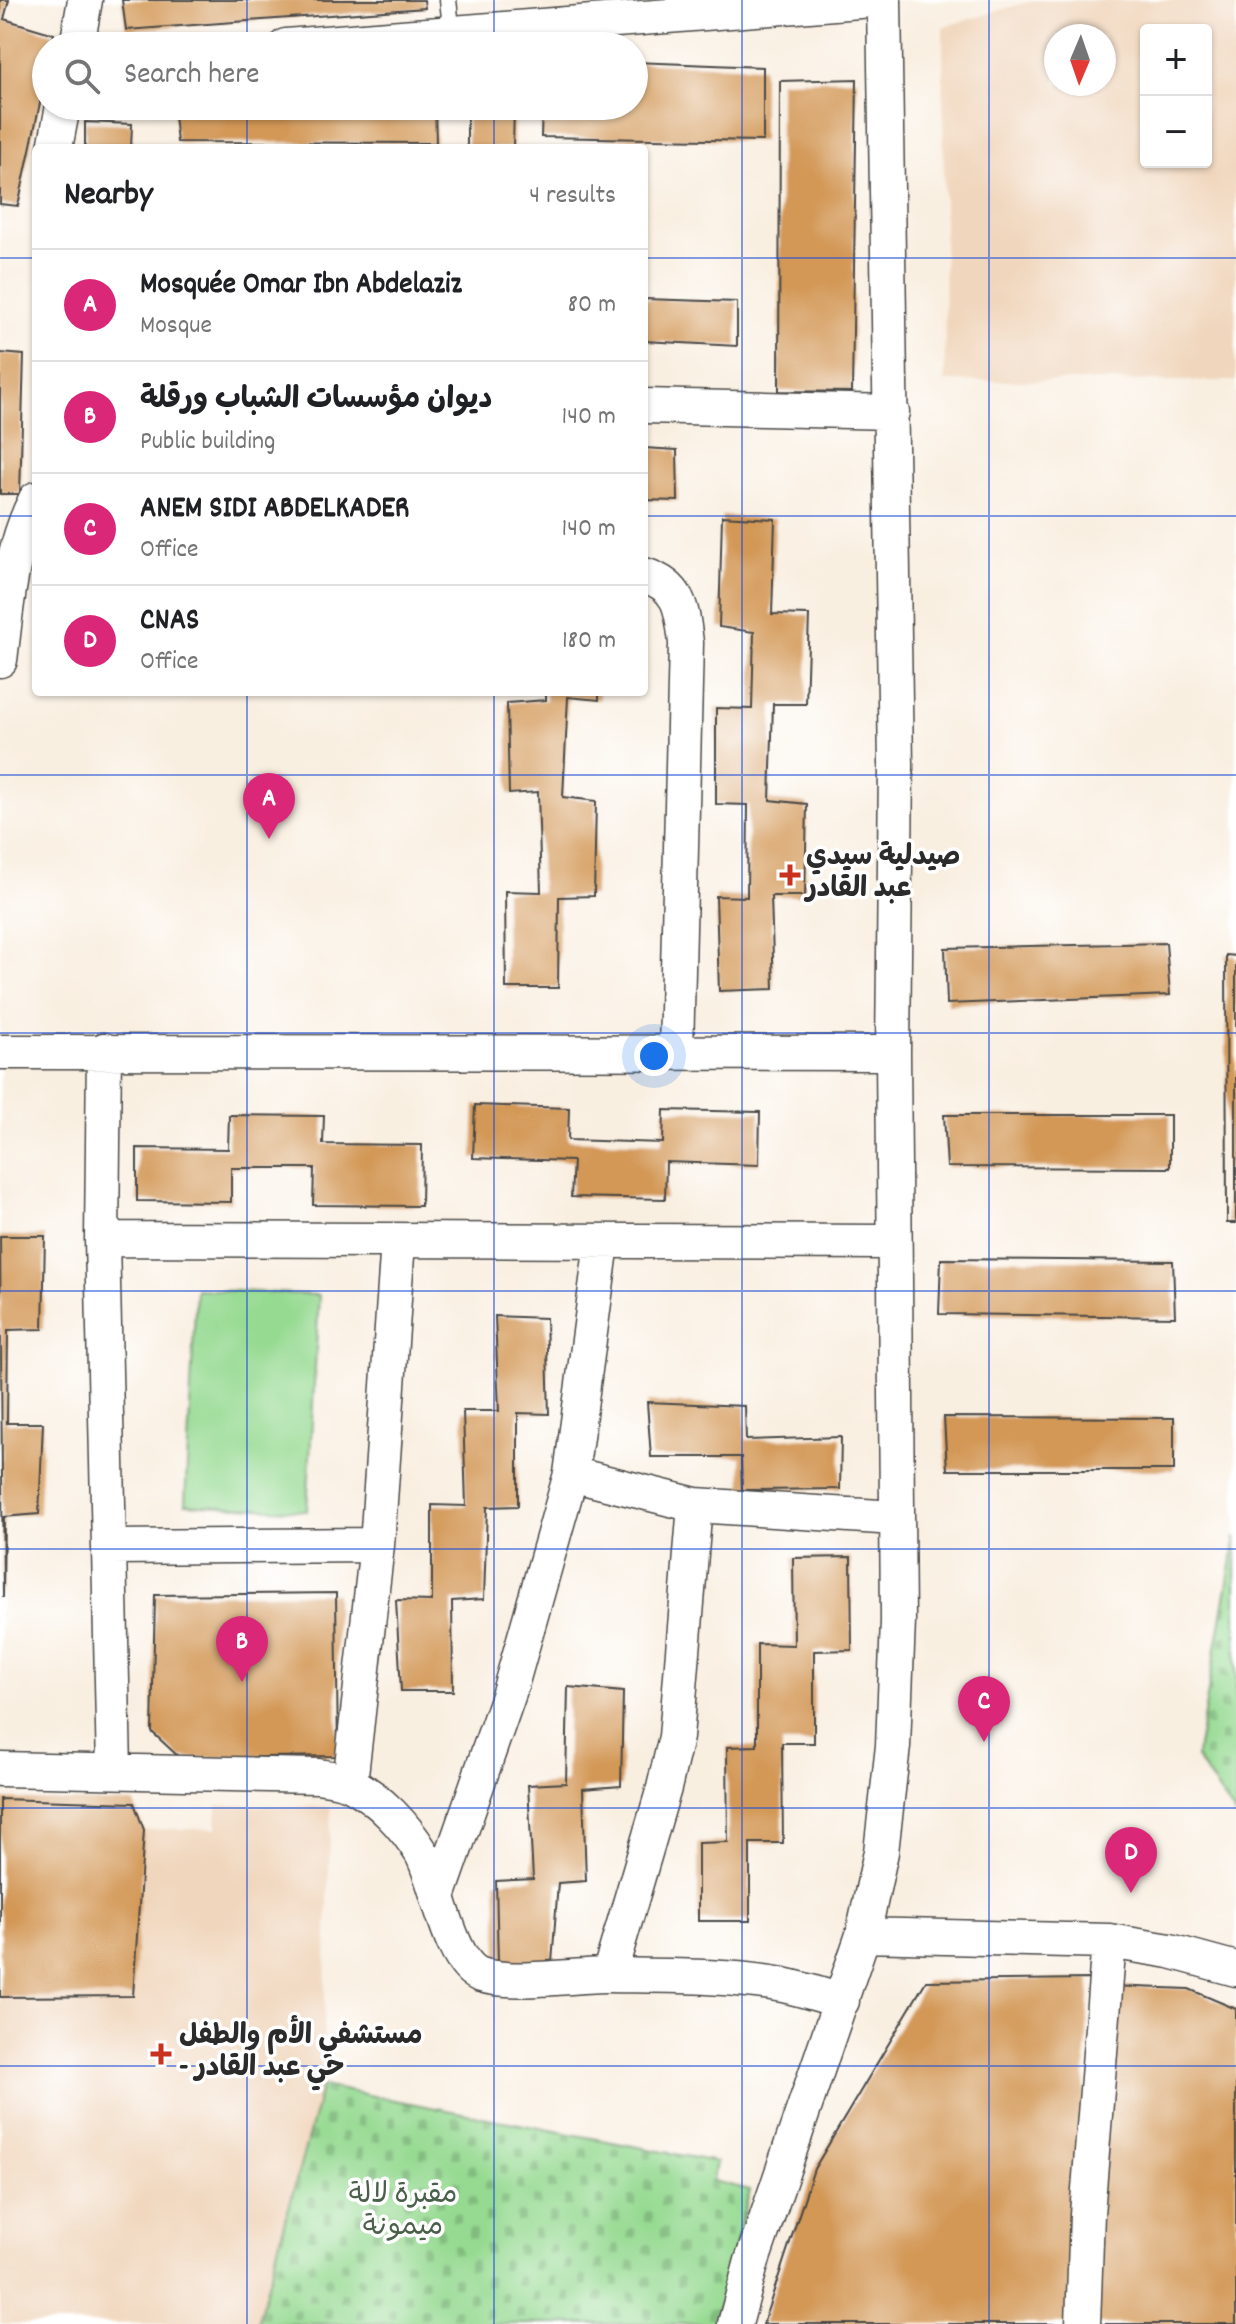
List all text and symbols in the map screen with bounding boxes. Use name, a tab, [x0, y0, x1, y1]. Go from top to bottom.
north arrow	[1044, 24, 1116, 96]
map controls	[1140, 24, 1212, 168]
button: +	[1140, 24, 1212, 96]
search box	[32, 32, 648, 120]
icon: search	[60, 54, 104, 98]
text: Search here	[124, 55, 260, 98]
button: −	[1140, 96, 1212, 168]
text: Nearby	[64, 172, 153, 221]
text: 4 results	[529, 178, 616, 215]
text: Mosquée Omar Ibn Abdelaziz	[140, 265, 462, 308]
text: A	[83, 287, 97, 324]
text: 80 m	[568, 287, 616, 324]
text: Mosque	[140, 308, 212, 345]
text: ديوان مؤسسات الشباب ورقلة	[140, 380, 492, 423]
text: B	[84, 399, 96, 436]
text: 140 m	[562, 399, 616, 436]
text: Public building	[140, 424, 275, 461]
text: ANEM SIDI ABDELKADER	[140, 489, 409, 532]
text: C	[84, 511, 96, 548]
text: 140 m	[562, 511, 616, 548]
text: Office	[140, 532, 198, 569]
text: CNAS	[140, 601, 199, 644]
text: D	[83, 623, 97, 660]
text: 180 m	[562, 623, 616, 660]
text: Office	[140, 644, 198, 681]
pin: A	[243, 773, 295, 839]
place label: صيدلية سيدي عبد القادر	[803, 839, 961, 911]
marker: صيدلية سيدي عبد القادر	[781, 866, 799, 884]
your location	[634, 1036, 674, 1076]
pin: B	[216, 1616, 268, 1682]
pin: C	[958, 1676, 1010, 1742]
pin: D	[1105, 1827, 1157, 1893]
place label: مستشفي الأم والطفل - حي عبد القادر	[179, 2015, 422, 2091]
marker: مستشفي الأم والطفل - حي عبد القادر	[150, 2043, 172, 2065]
park label: مقبرة لالة ميمونة	[349, 2177, 457, 2249]

